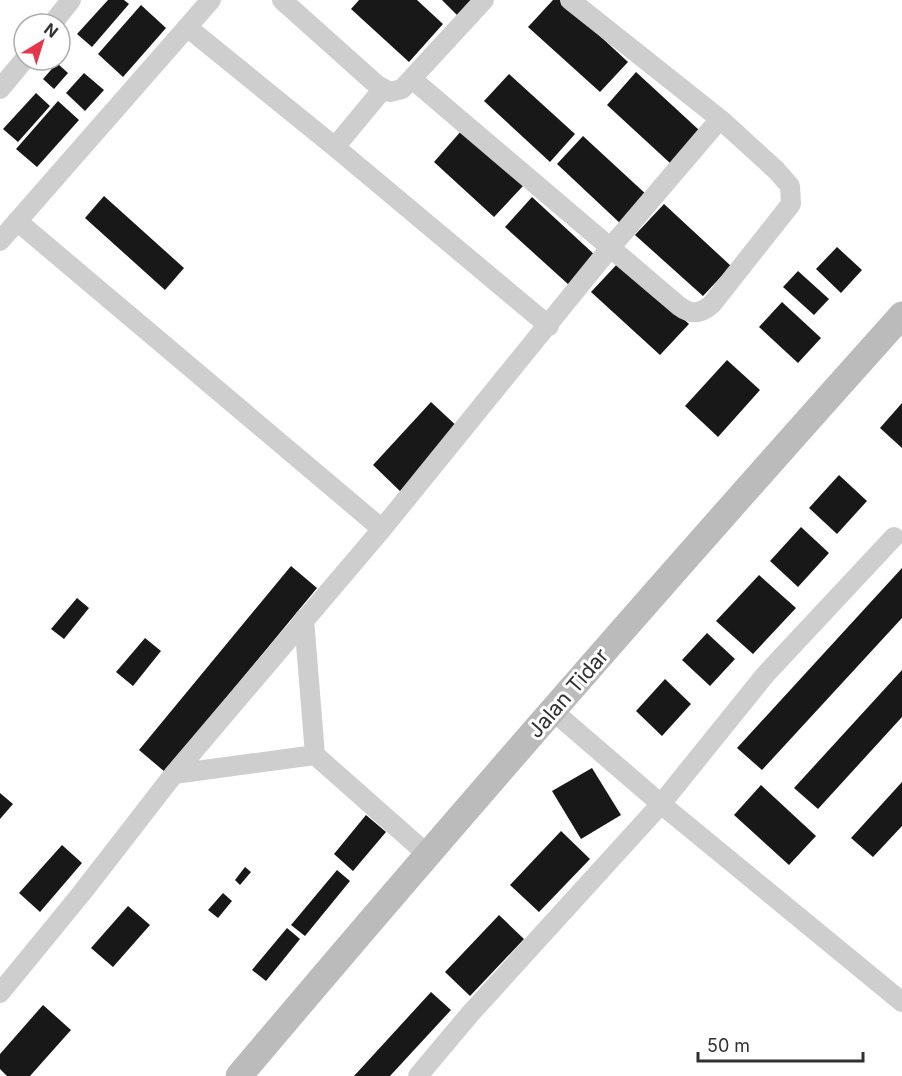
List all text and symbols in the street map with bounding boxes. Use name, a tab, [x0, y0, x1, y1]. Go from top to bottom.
north arrow	[12, 12, 72, 72]
text: N	[40, 19, 62, 42]
street label: Jalan Tidar	[522, 643, 614, 743]
scale bar	[698, 1025, 863, 1063]
text: 50 m	[707, 1035, 750, 1056]

